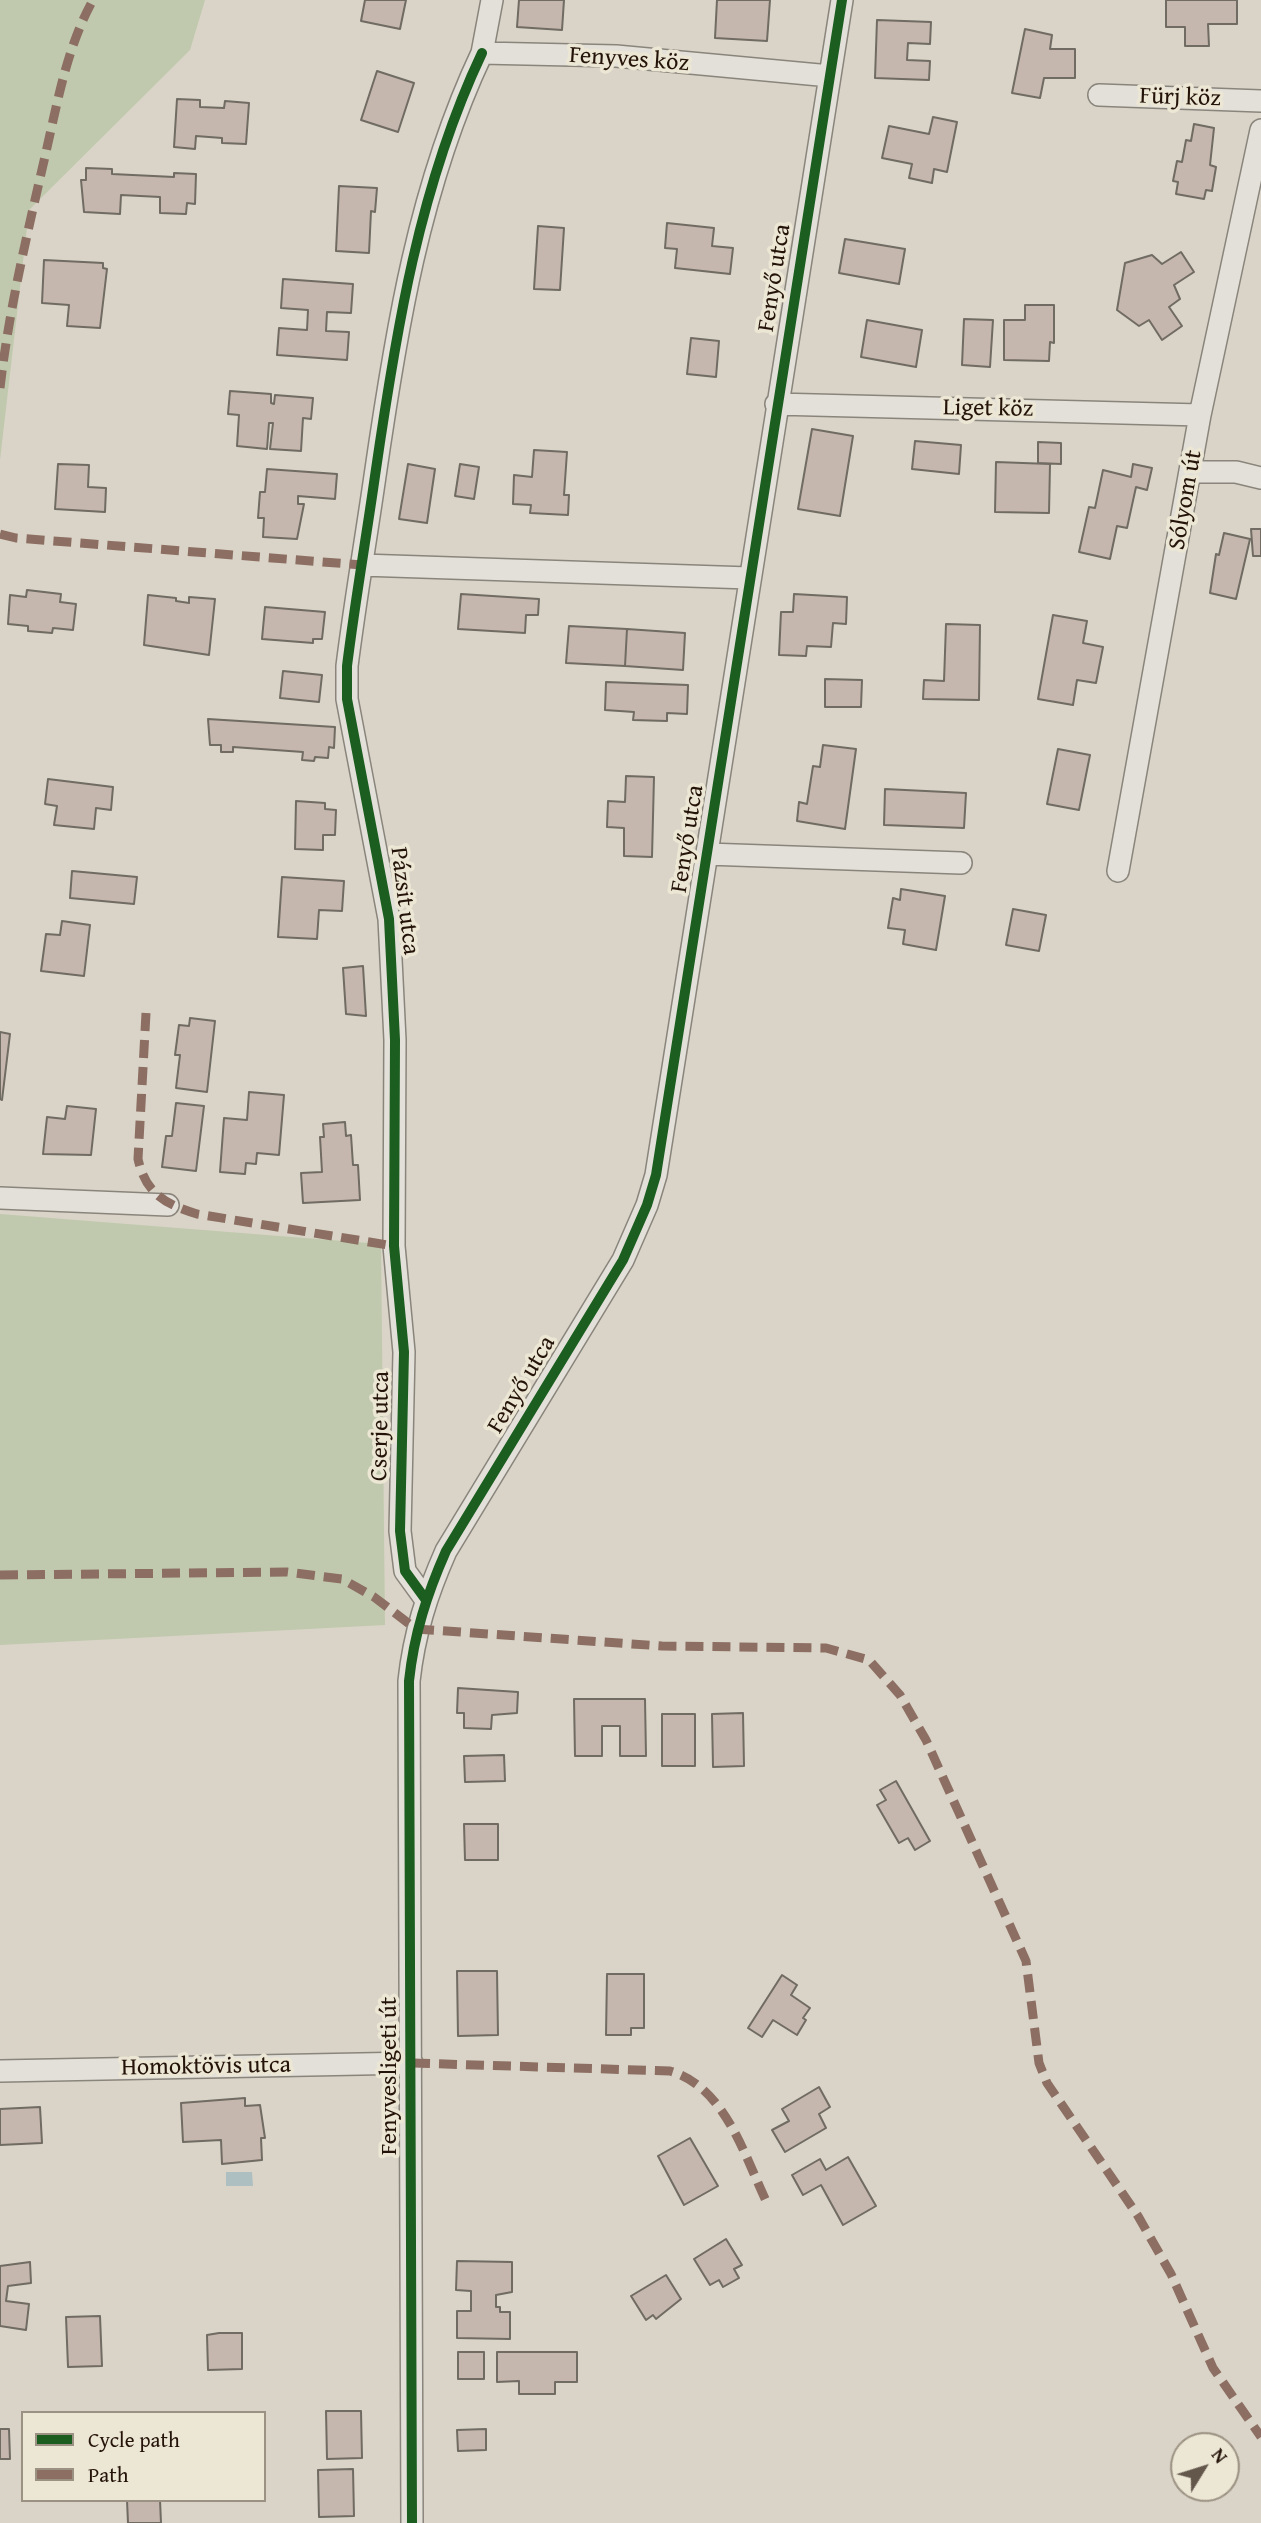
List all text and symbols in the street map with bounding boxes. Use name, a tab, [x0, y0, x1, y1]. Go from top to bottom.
street label: Fenyves köz	[568, 41, 690, 79]
street label: Fürj köz	[1139, 82, 1221, 114]
street label: Fenyő utca	[752, 222, 798, 334]
street label: Liget köz	[943, 394, 1033, 424]
street label: Sólyom út	[1163, 448, 1209, 552]
street label: Fenyő utca	[665, 783, 711, 895]
street label: Pázsit utca	[383, 846, 425, 956]
street label: Fenyő utca	[482, 1331, 562, 1439]
street label: Cserje utca	[366, 1371, 396, 1481]
street label: Fenyvesligeti út	[376, 1997, 404, 2155]
street label: Homoktövis utca	[121, 2051, 291, 2083]
legend	[21, 2411, 266, 2502]
text: Cycle path	[88, 2424, 180, 2455]
north arrow	[1170, 2432, 1240, 2502]
text: N	[1205, 2442, 1235, 2469]
text: Path	[88, 2459, 128, 2490]

